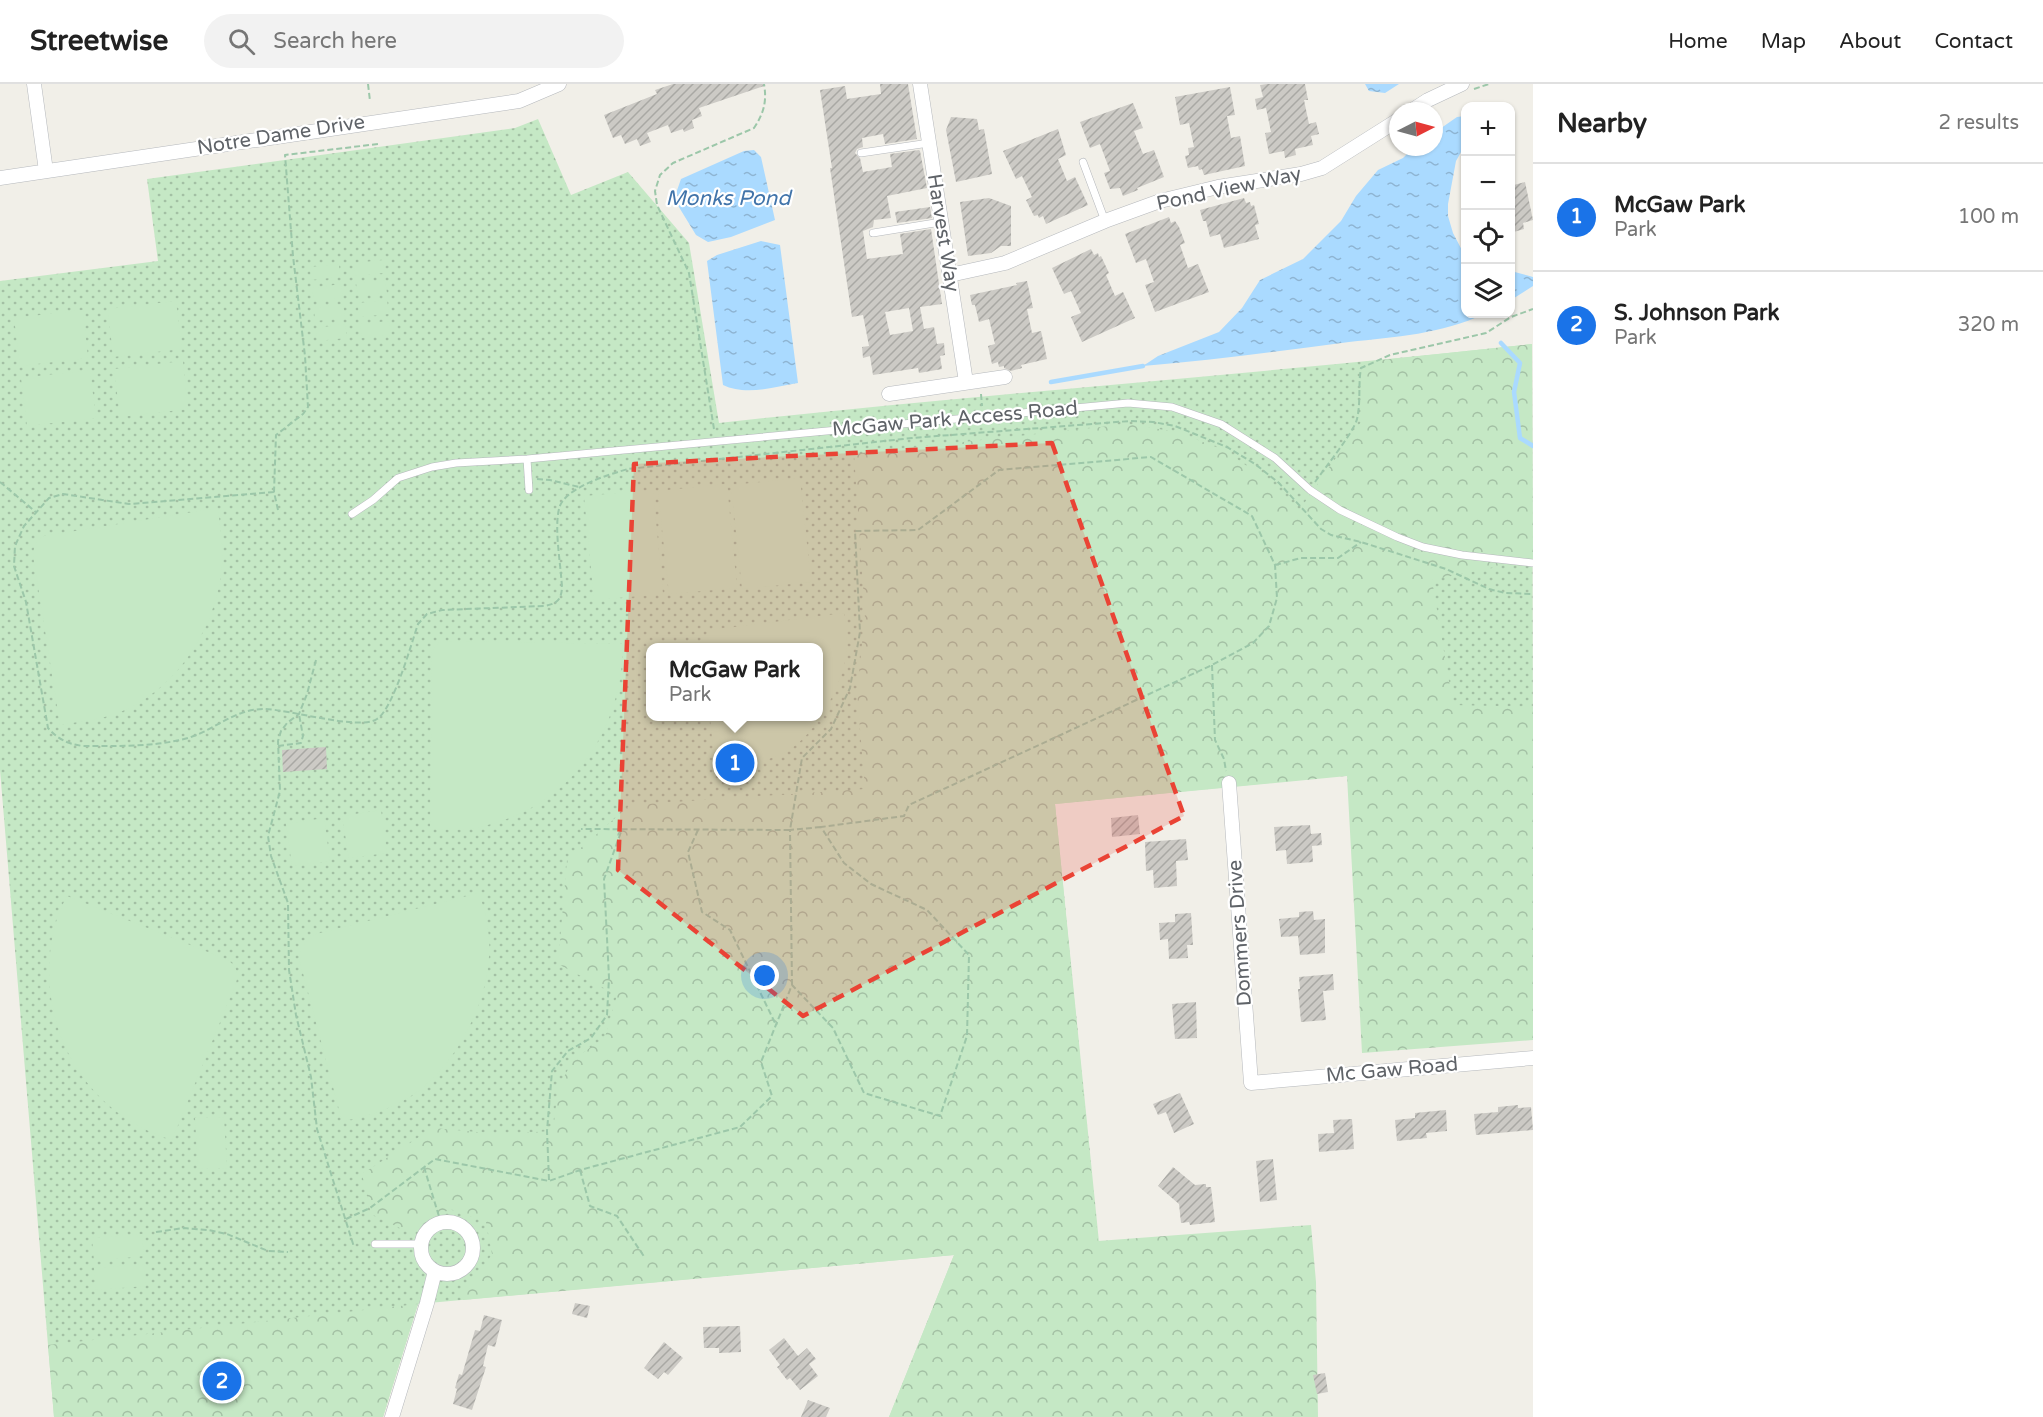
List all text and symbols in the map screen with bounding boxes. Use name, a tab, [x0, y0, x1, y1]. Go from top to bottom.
search box	[204, 14, 624, 68]
text: Streetwise	[30, 24, 168, 58]
icon: search	[225, 25, 258, 58]
text: Search here	[273, 28, 397, 54]
text: Home	[1668, 29, 1728, 54]
text: Map	[1761, 29, 1806, 54]
text: About	[1839, 29, 1901, 54]
text: Contact	[1934, 29, 2013, 54]
north arrow	[1389, 102, 1443, 156]
map controls	[1461, 102, 1515, 318]
button: +	[1461, 102, 1515, 156]
text: Nearby	[1557, 108, 1647, 139]
street label: Notre Dame Drive	[195, 110, 367, 160]
text: 2 results	[1939, 111, 2019, 135]
button: −	[1461, 156, 1515, 210]
street label: Pond View Way	[1154, 162, 1304, 216]
street label: Harvest Way	[922, 172, 964, 294]
water label: Monks Pond	[665, 186, 793, 211]
text: McGaw Park	[1614, 192, 1745, 218]
text: 1	[1570, 205, 1583, 229]
text: 100 m	[1958, 205, 2019, 229]
button: locate	[1461, 210, 1515, 264]
text: Park	[1614, 218, 1657, 242]
button: layers	[1461, 264, 1515, 318]
text: S. Johnson Park	[1614, 300, 1779, 326]
text: 2	[1570, 313, 1583, 337]
text: 320 m	[1958, 313, 2019, 337]
text: Park	[1614, 326, 1657, 350]
street label: McGaw Park Access Road	[831, 396, 1079, 442]
popup	[646, 643, 823, 721]
text: McGaw Park	[669, 657, 800, 683]
text: Park	[669, 683, 712, 707]
pin: 1	[716, 740, 754, 786]
street label: Dommers Drive	[1223, 859, 1257, 1007]
your location	[750, 961, 779, 990]
street label: Mc Gaw Road	[1325, 1052, 1459, 1088]
pin: 2	[202, 1358, 242, 1404]

